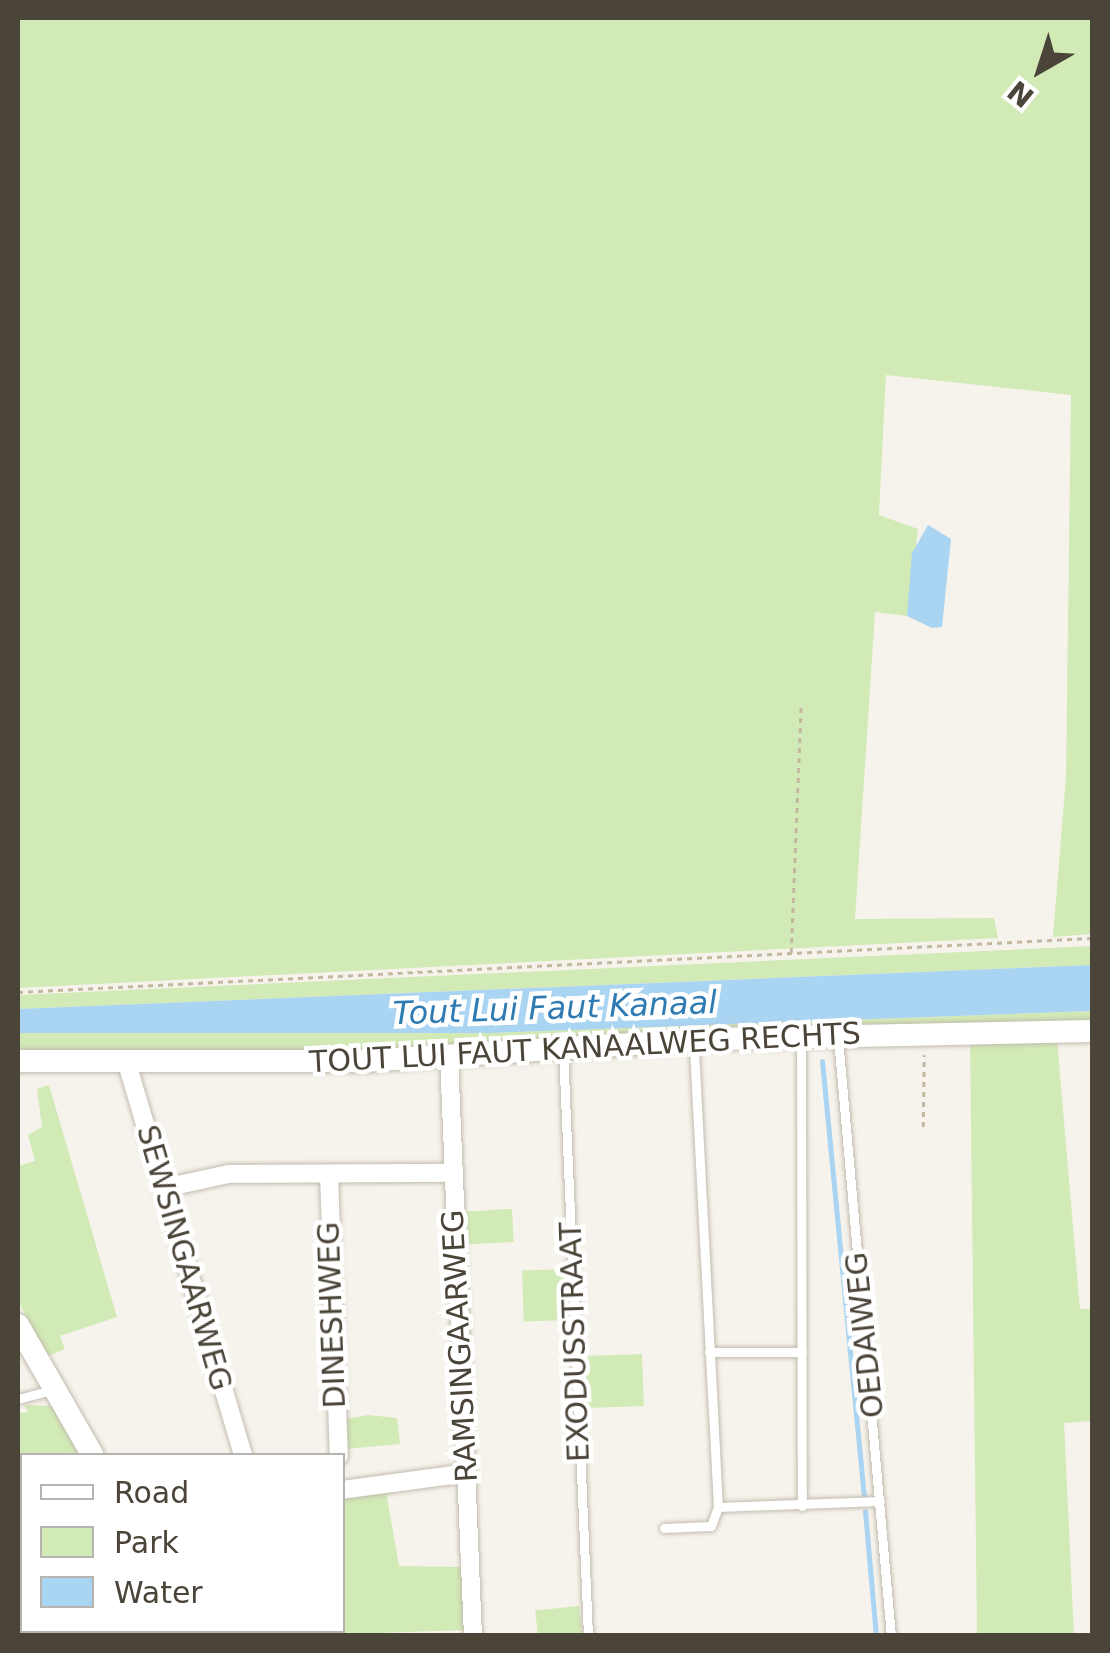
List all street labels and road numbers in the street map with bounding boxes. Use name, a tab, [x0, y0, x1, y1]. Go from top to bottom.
street label: TOUT LUI FAUT KANAALWEG RECHTS	[308, 1016, 862, 1080]
street label: SEWSINGAARWEG	[129, 1121, 239, 1395]
street label: RAMSINGAARWEG	[435, 1209, 485, 1483]
street label: DINESHWEG	[311, 1221, 353, 1409]
street label: EXODUSSTRAAT	[553, 1221, 597, 1463]
street label: OEDAIWEG	[838, 1250, 892, 1420]

